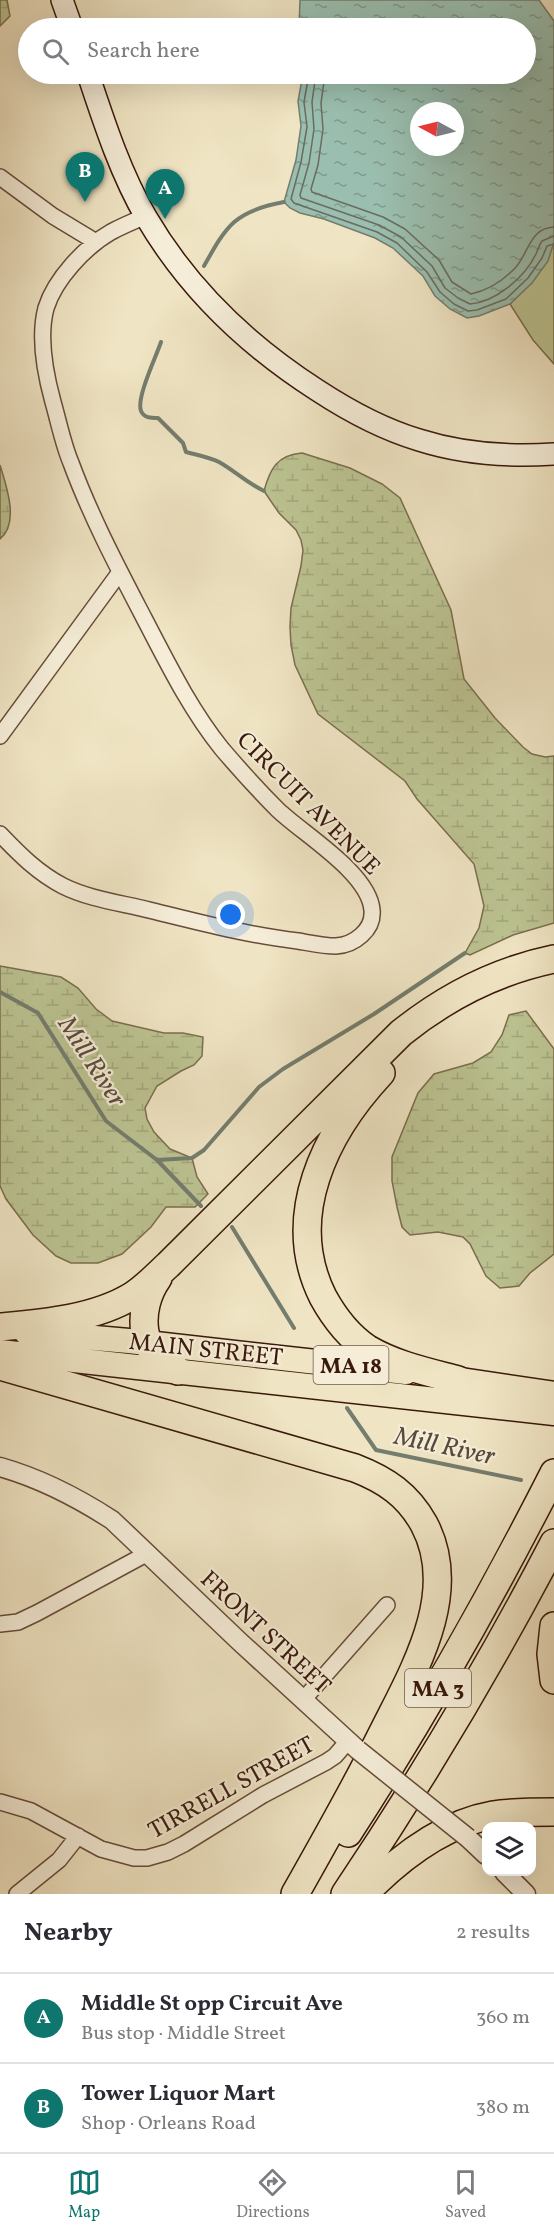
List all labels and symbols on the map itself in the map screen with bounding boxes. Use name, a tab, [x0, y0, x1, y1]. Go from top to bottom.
north arrow	[410, 102, 464, 156]
pin: B	[66, 152, 104, 202]
pin: A	[146, 170, 184, 219]
street label: CIRCUIT AVENUE	[228, 725, 387, 884]
your location	[216, 900, 245, 929]
water label: Mill River	[48, 1009, 134, 1115]
street label: MAIN STREET	[127, 1326, 285, 1376]
road number: MA 18	[314, 1346, 388, 1384]
water label: Mill River	[390, 1419, 498, 1475]
street label: FRONT STREET	[192, 1564, 338, 1703]
road number: MA 3	[405, 1669, 471, 1707]
street label: TIRRELL STREET	[143, 1729, 321, 1849]

